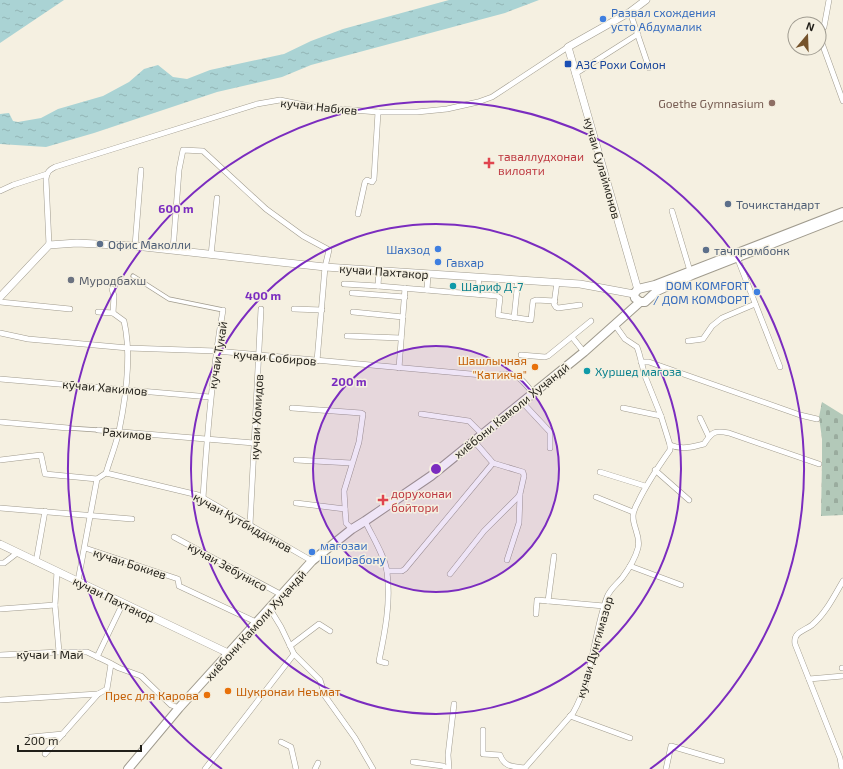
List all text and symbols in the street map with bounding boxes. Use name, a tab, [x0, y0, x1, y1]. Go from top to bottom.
place label: Развал схождения усто Абдумалик	[611, 5, 716, 34]
marker: Развал схождения усто Абдумалик	[598, 14, 608, 24]
north arrow	[787, 16, 827, 56]
text: N	[805, 19, 816, 34]
place label: АЗС Рохи Сомон	[576, 57, 666, 71]
marker: АЗС Рохи Сомон	[563, 59, 573, 69]
street label: кучаи Набиев	[280, 95, 358, 118]
place label: Goethe Gymnasium	[658, 96, 764, 110]
marker: Goethe Gymnasium	[767, 98, 777, 108]
street label: кучаи Сулаймонов	[581, 116, 624, 221]
place label: таваллудхонаи вилояти	[498, 149, 584, 177]
marker: таваллудхонаи вилояти	[483, 157, 495, 169]
place label: Точикстандарт	[736, 197, 820, 211]
marker: Точикстандарт	[723, 199, 733, 209]
text: 600 m	[158, 201, 194, 215]
place label: Офис Маколли	[108, 237, 191, 251]
marker: Офис Маколли	[95, 239, 105, 249]
place label: Шахзод	[386, 242, 430, 256]
place label: тачпромбонк	[714, 243, 790, 257]
marker: Шахзод	[433, 244, 443, 254]
marker: тачпромбонк	[701, 245, 711, 255]
place label: Гавхар	[446, 255, 484, 269]
marker: Гавхар	[433, 257, 443, 267]
street label: кучаи Пахтакор	[339, 261, 429, 282]
place label: Муродбахш	[79, 273, 146, 288]
marker: Муродбахш	[66, 275, 76, 285]
place label: DOM KOMFORT / ДОМ КОМФОРТ	[653, 278, 749, 306]
place label: Шариф Д-7	[461, 279, 523, 293]
marker: Шариф Д-7	[448, 281, 458, 291]
marker: DOM KOMFORT / ДОМ КОМФОРТ	[752, 287, 762, 297]
text: 400 m	[245, 288, 281, 302]
street label: кучаи Тукай	[205, 320, 230, 390]
street label: кучаи Собиров	[233, 346, 317, 369]
place label: Шашлычная "Катикча"	[458, 353, 527, 381]
street label: хиёбони Камоли Хуҷандӣ	[451, 359, 572, 462]
marker: Шашлычная "Катикча"	[530, 362, 540, 372]
place label: Хуршед магоза	[595, 364, 682, 379]
marker: Хуршед магоза	[582, 366, 592, 376]
street label: кучаи Хомидов	[247, 374, 266, 460]
text: 200 m	[331, 374, 367, 388]
street label: кӯчаи Хакимов	[62, 376, 148, 399]
street label: Рахимов	[102, 424, 152, 442]
centre of rings	[429, 462, 443, 476]
place label: дорухонаи бойтори	[391, 486, 452, 514]
street label: кучаи Кутбиддинов	[191, 489, 295, 556]
marker: дорухонаи бойтори	[378, 495, 388, 505]
street label: кучаи Зебунисо	[185, 538, 270, 595]
place label: магозаи Шоирабону	[320, 538, 386, 567]
street label: кучаи Бокиев	[91, 545, 168, 582]
marker: магозаи Шоирабону	[307, 547, 317, 557]
street label: хиёбони Камоли Хуҷандӣ	[202, 567, 309, 684]
street label: кучаи Пахтакор	[70, 573, 157, 626]
street label: кучаи Дунгимазор	[573, 595, 616, 700]
street label: кӯчаи 1 Май	[16, 647, 84, 662]
place label: Шукронаи Неъмат	[236, 684, 341, 699]
marker: Шукронаи Неъмат	[223, 686, 233, 696]
place label: Прес для Карова	[105, 688, 199, 702]
marker: Прес для Карова	[202, 690, 212, 700]
scale bar	[18, 727, 141, 753]
text: 200 m	[24, 733, 58, 747]

